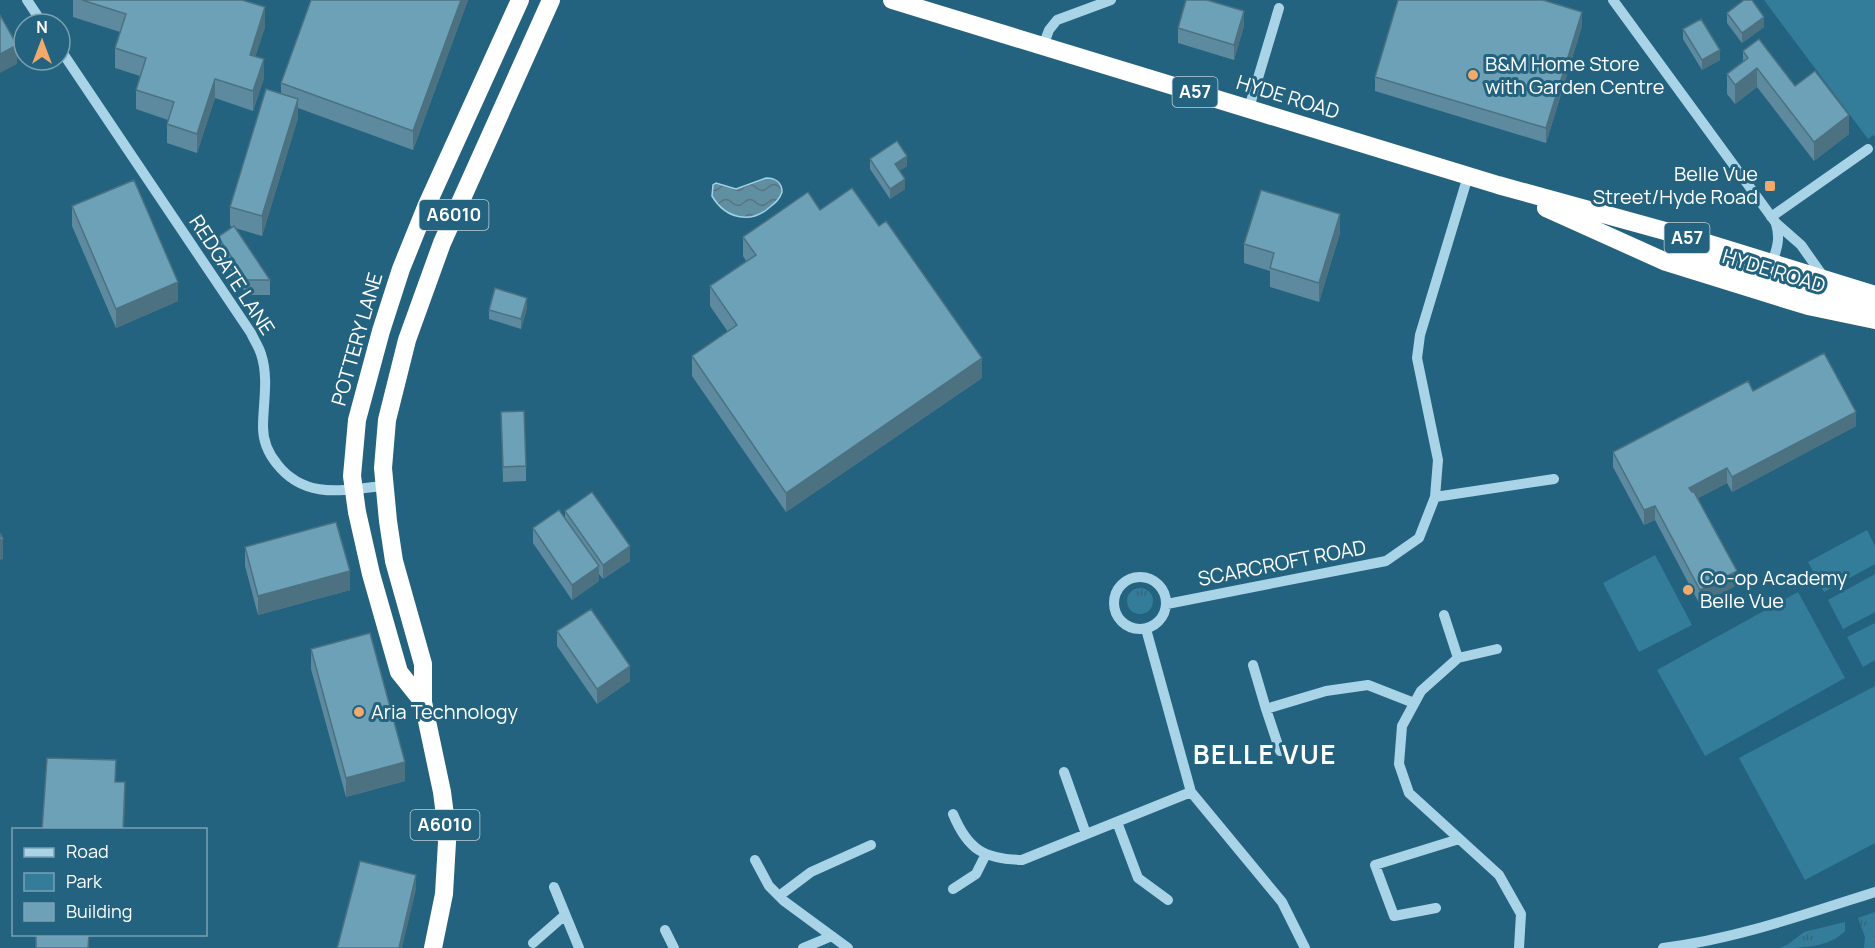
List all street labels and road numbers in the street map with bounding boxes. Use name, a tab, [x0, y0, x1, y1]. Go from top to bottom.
street label: HYDE ROAD	[1233, 68, 1343, 125]
road number: A57	[1172, 77, 1218, 107]
road number: A6010	[420, 200, 488, 230]
street label: REDGATE LANE	[184, 210, 281, 340]
road number: A57	[1664, 223, 1710, 253]
street label: HYDE ROAD	[1719, 242, 1829, 299]
street label: POTTERY LANE	[325, 269, 388, 409]
street label: SCARCROFT ROAD	[1195, 533, 1368, 592]
road number: A6010	[410, 810, 480, 840]

